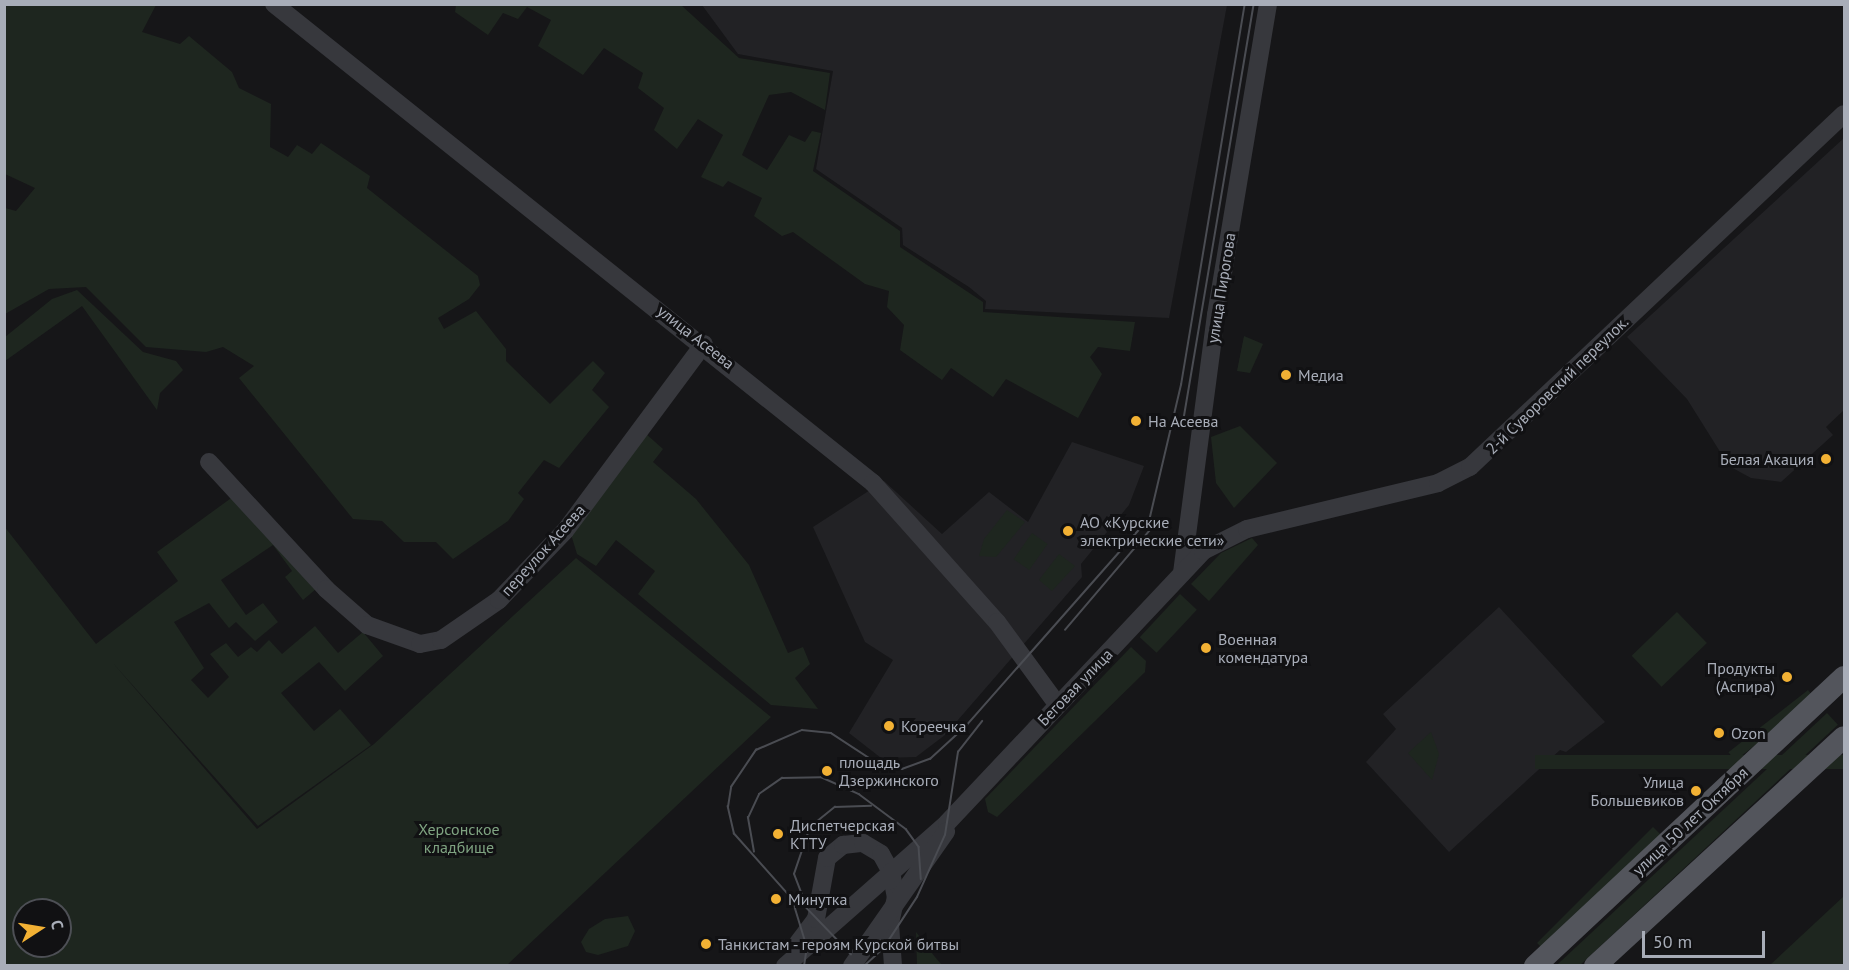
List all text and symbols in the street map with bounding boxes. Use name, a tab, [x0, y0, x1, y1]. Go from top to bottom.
street label: улица Пирогова	[1203, 231, 1239, 345]
street label: улица Асеева	[653, 301, 739, 373]
street label: 2-й Суворовский переулок.	[1482, 312, 1632, 458]
place label: Медиа	[1298, 365, 1344, 385]
marker: Медиа	[1279, 368, 1293, 382]
place label: На Асеева	[1148, 411, 1219, 431]
marker: На Асеева	[1129, 414, 1143, 428]
place label: Белая Акация	[1720, 449, 1814, 469]
marker: Белая Акация	[1819, 452, 1833, 466]
street label: переулок Асеева	[497, 500, 589, 600]
place label: АО «Курские электрические сети»	[1080, 512, 1224, 550]
marker: АО «Курские электрические сети»	[1061, 524, 1075, 538]
place label: Военная комендатура	[1218, 629, 1308, 667]
marker: Военная комендатура	[1199, 641, 1213, 655]
street label: Беговая улица	[1033, 644, 1117, 730]
place label: Продукты (Аспира)	[1707, 658, 1775, 696]
marker: Продукты (Аспира)	[1780, 670, 1794, 684]
place label: Кореечка	[901, 716, 966, 736]
marker: Кореечка	[882, 719, 896, 733]
place label: Ozon	[1731, 723, 1766, 743]
marker: Ozon	[1712, 726, 1726, 740]
place label: площадь Дзержинского	[839, 752, 939, 790]
street label: улица 50 лет Октября	[1628, 763, 1752, 879]
marker: площадь Дзержинского	[820, 764, 834, 778]
place label: Улица Большевиков	[1591, 772, 1684, 810]
marker: Улица Большевиков	[1689, 784, 1703, 798]
place label: Диспетчерская КТТУ	[790, 815, 895, 853]
park label: Херсонское кладбище	[418, 819, 500, 857]
marker: Диспетчерская КТТУ	[771, 827, 785, 841]
place label: Минутка	[788, 889, 847, 909]
marker: Минутка	[769, 892, 783, 906]
north arrow	[12, 898, 72, 958]
text: С	[47, 918, 68, 931]
scale bar	[1645, 919, 1768, 957]
text: 50 m	[1653, 930, 1692, 953]
place label: Танкистам - героям Курской битвы	[718, 934, 962, 954]
marker: Танкистам - героям Курской битвы	[699, 937, 713, 951]

